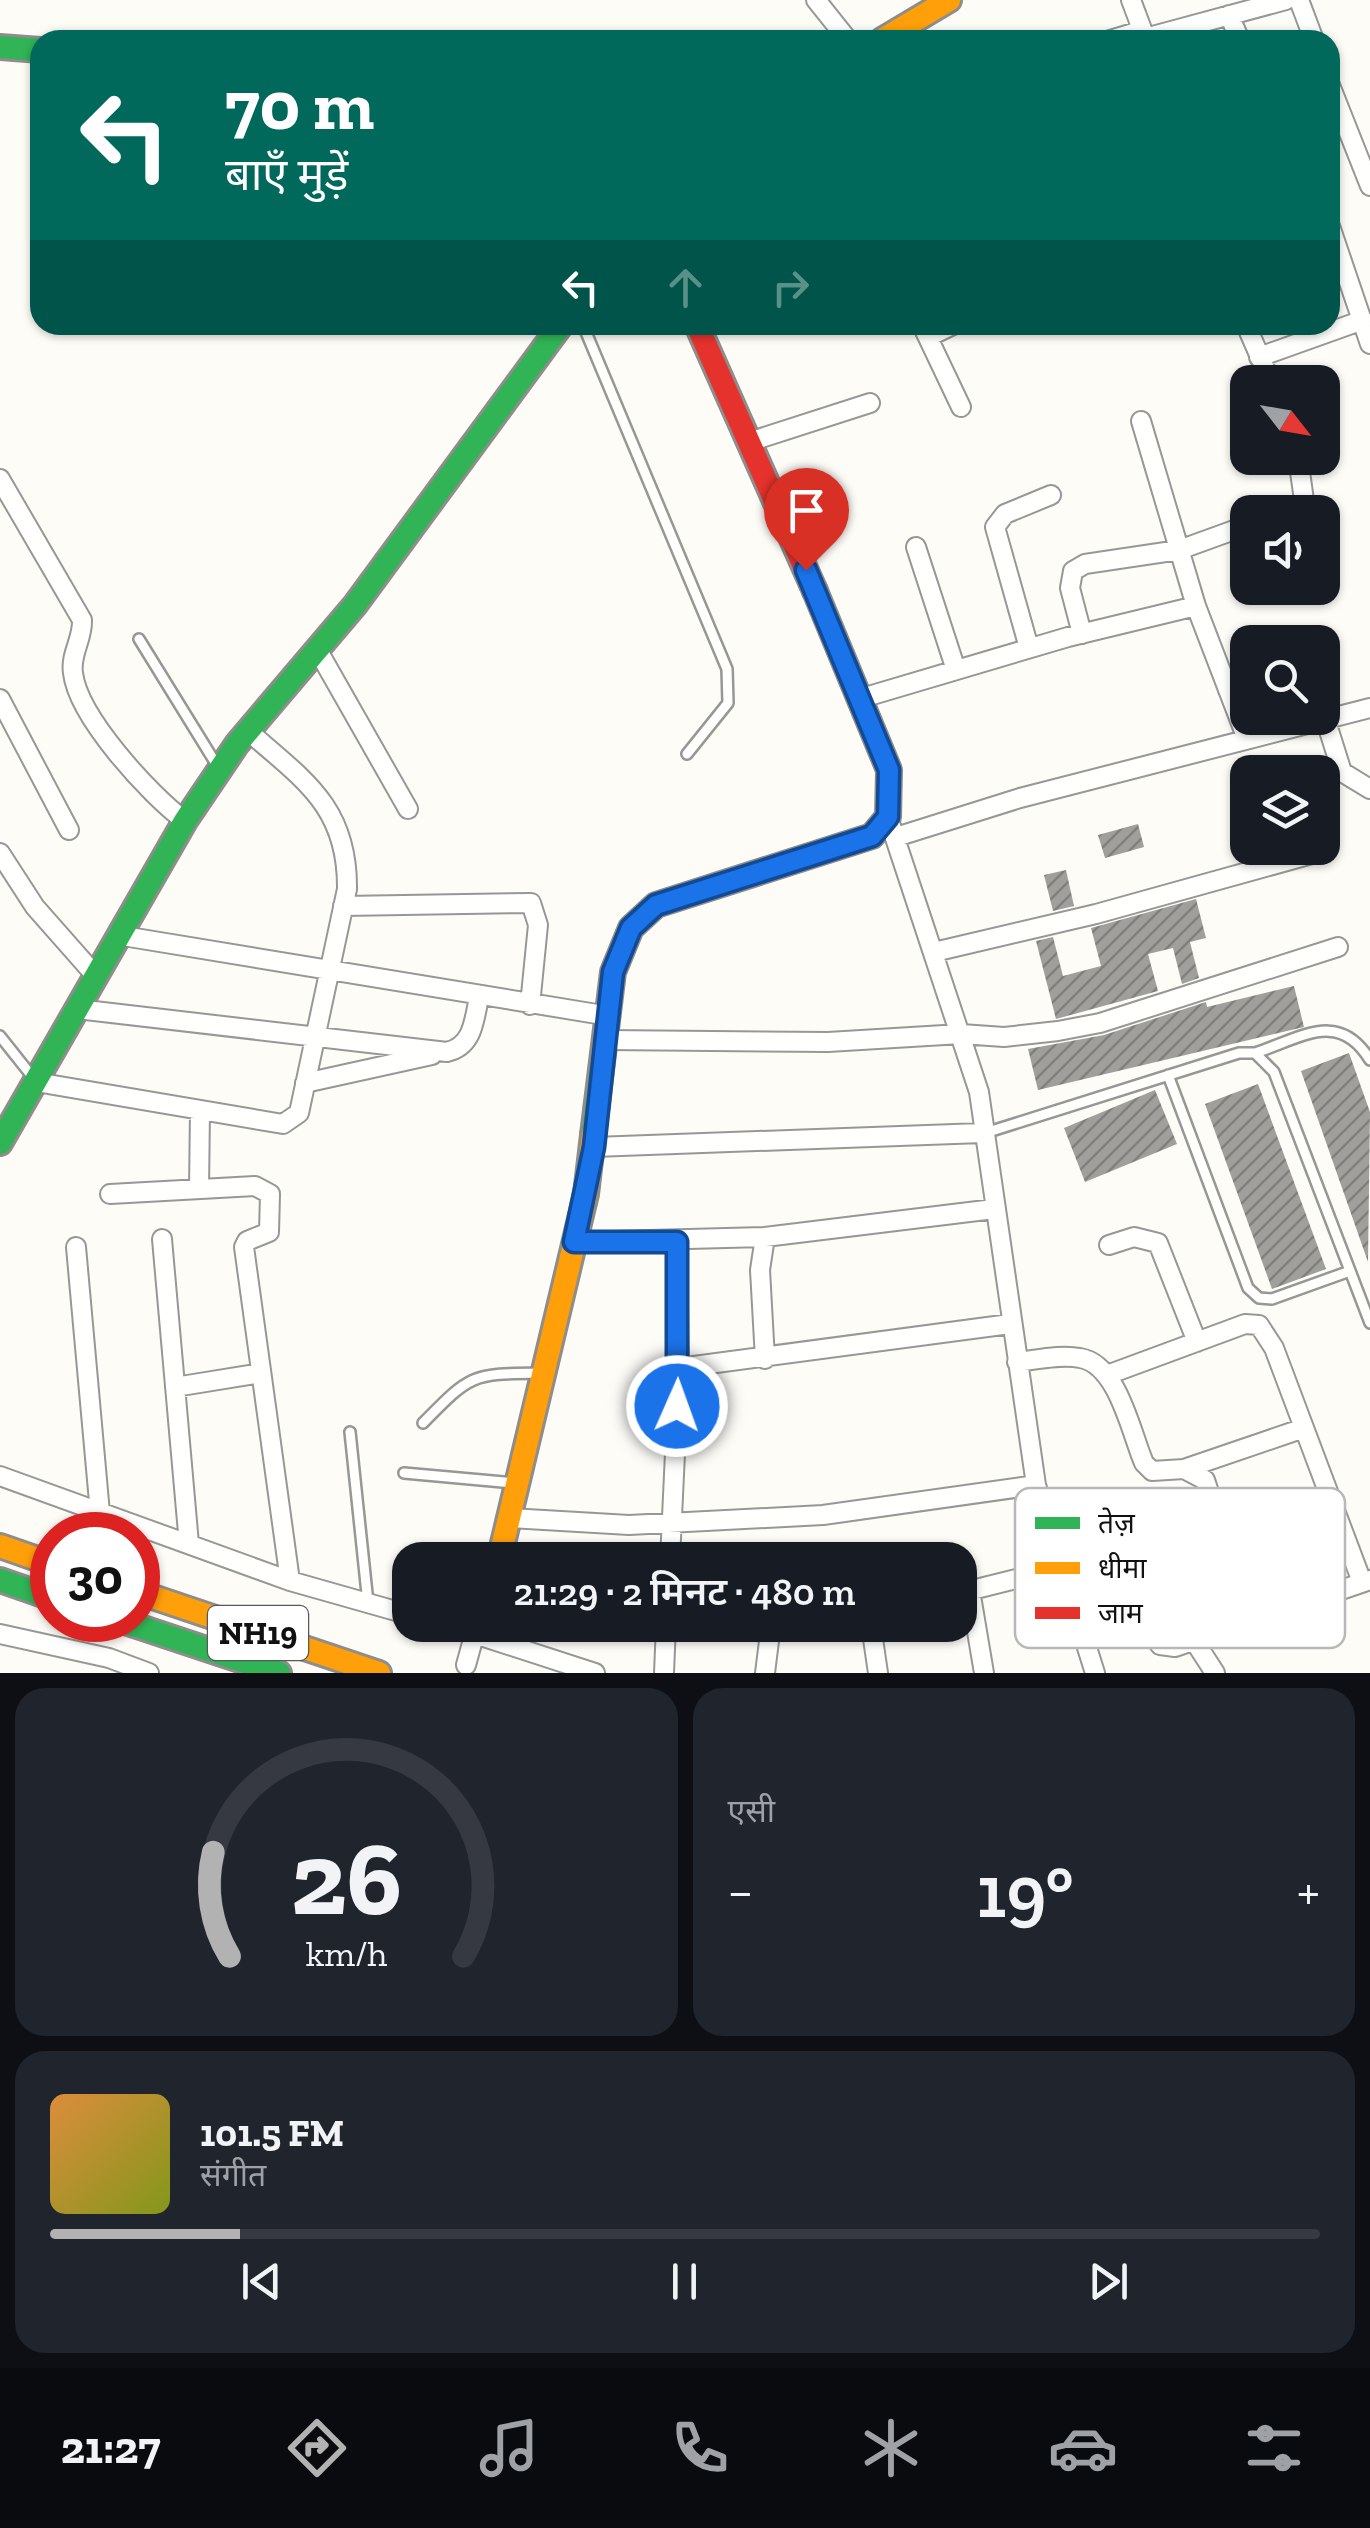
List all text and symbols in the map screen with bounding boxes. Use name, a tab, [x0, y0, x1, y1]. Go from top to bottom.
text: 70 m	[225, 63, 374, 147]
icon: left	[60, 70, 190, 200]
text: बाएँ मुड़ें	[225, 148, 348, 202]
icon: left	[553, 260, 608, 315]
icon: ahead	[658, 260, 713, 315]
icon: right	[763, 260, 818, 315]
north arrow	[1230, 365, 1340, 475]
map controls	[1230, 365, 1340, 865]
pin	[764, 468, 849, 571]
icon: arrive	[779, 483, 834, 538]
button: sound	[1230, 495, 1340, 605]
button: search	[1230, 625, 1340, 735]
button: layers	[1230, 755, 1340, 865]
position arrow	[625, 1354, 729, 1458]
legend	[1015, 1488, 1345, 1648]
text: तेज़	[1098, 1507, 1136, 1540]
speed limit sign: 30	[30, 1512, 160, 1642]
text: धीमा	[1098, 1552, 1147, 1585]
text: 21:29 · 2 मिनट · 480 m	[514, 1569, 855, 1615]
text: जाम	[1098, 1597, 1144, 1630]
road number: NH19	[208, 1606, 308, 1660]
text: एसी	[728, 1792, 775, 1830]
text: 26	[290, 1816, 402, 1941]
text: 19°	[976, 1846, 1074, 1936]
text: −	[728, 1858, 753, 1924]
text: +	[1297, 1858, 1320, 1924]
text: km/h	[305, 1932, 387, 1975]
text: 101.5 FM	[200, 2110, 344, 2156]
text: संगीत	[200, 2156, 266, 2194]
icon: previous	[234, 2254, 289, 2309]
icon: pause	[657, 2254, 712, 2309]
icon: next	[1081, 2254, 1136, 2309]
icon: directions	[282, 2413, 352, 2483]
icon: music	[474, 2413, 544, 2483]
icon: phone	[665, 2413, 735, 2483]
icon: climate	[856, 2413, 926, 2483]
icon: car	[1048, 2413, 1118, 2483]
icon: filters	[1239, 2413, 1309, 2483]
text: 21:27	[61, 2421, 161, 2475]

